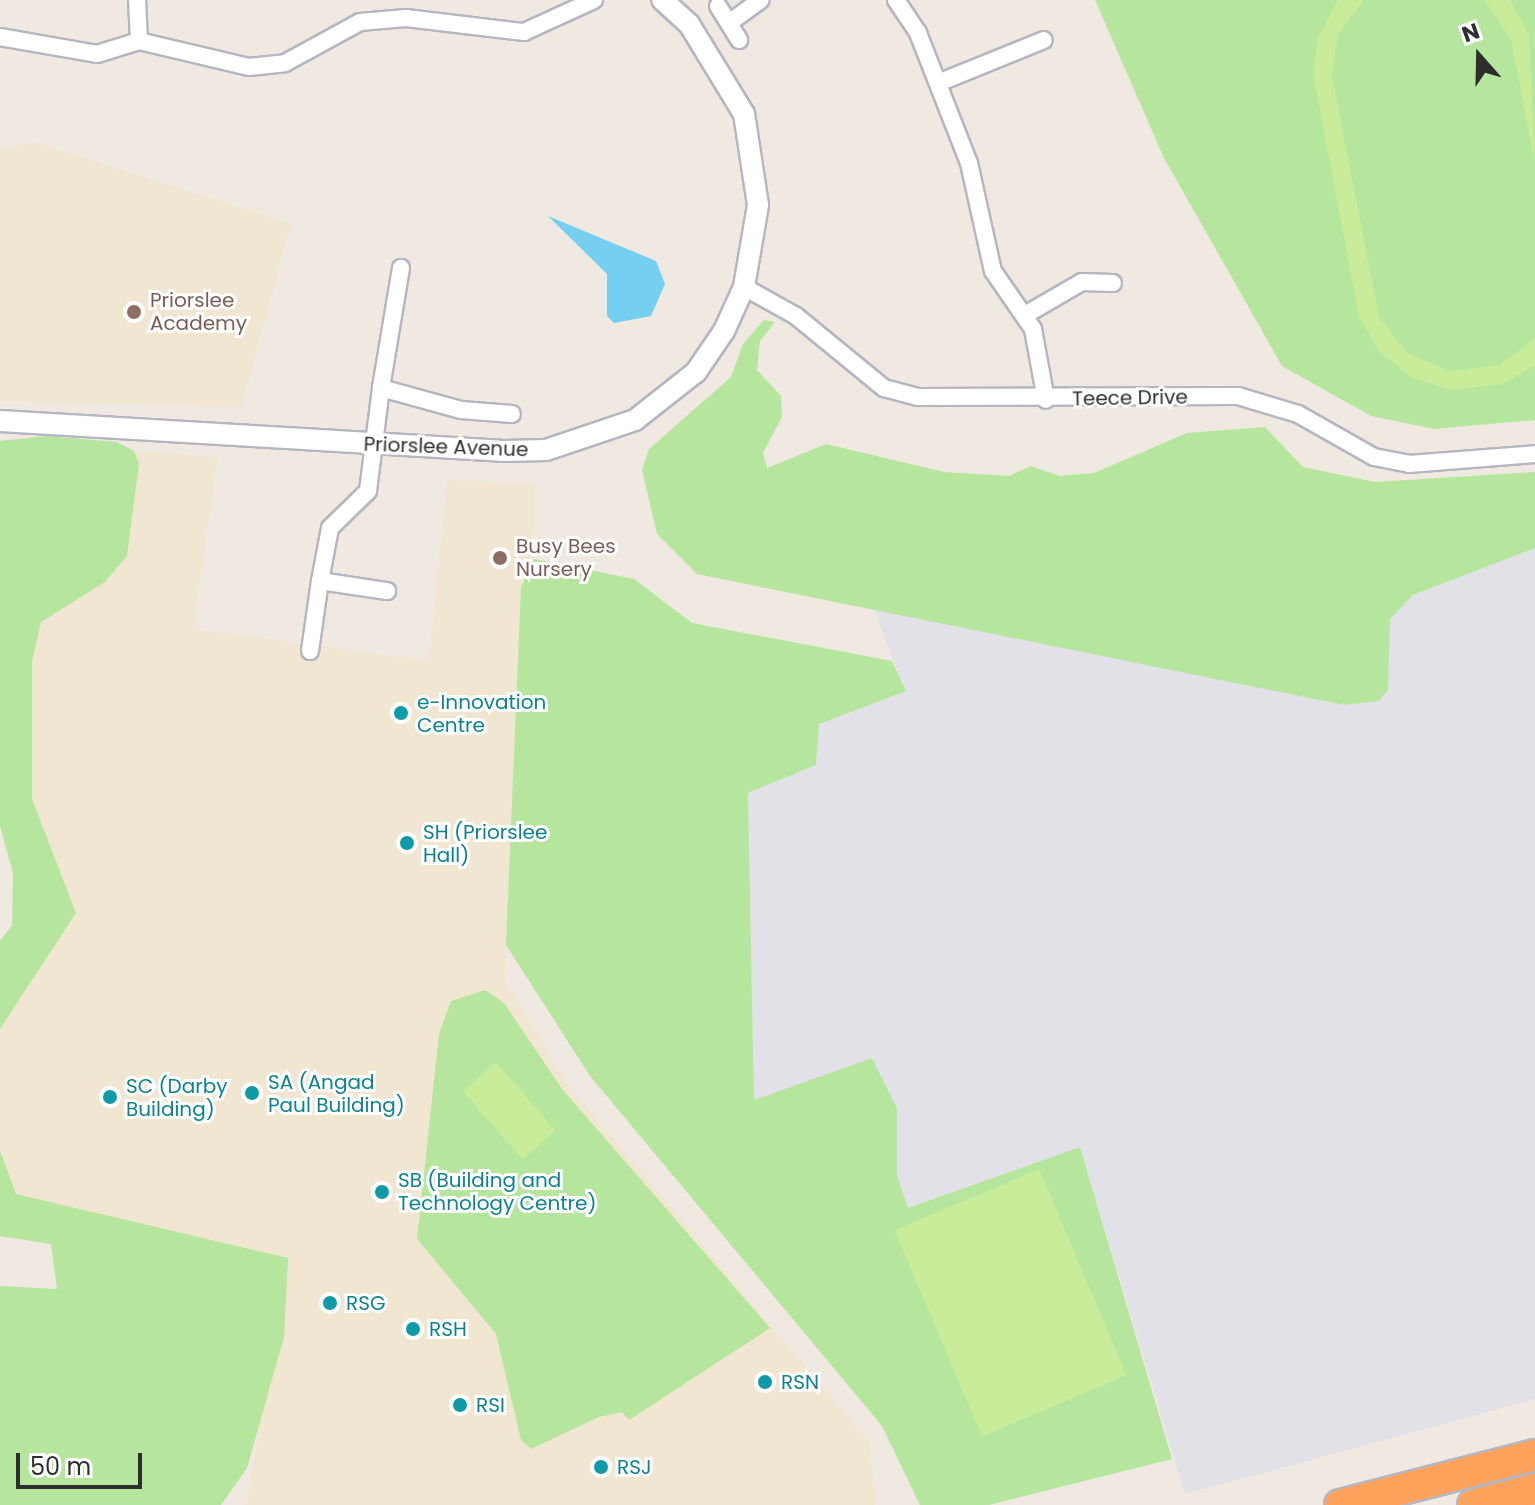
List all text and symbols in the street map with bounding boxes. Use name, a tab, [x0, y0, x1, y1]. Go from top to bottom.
north arrow	[1439, 16, 1519, 96]
text: N	[1458, 16, 1484, 50]
place label: Priorslee Academy	[150, 288, 247, 335]
marker: Priorslee Academy	[125, 303, 143, 321]
street label: Teece Drive	[1072, 385, 1188, 411]
street label: Priorslee Avenue	[363, 432, 529, 462]
place label: Busy Bees Nursery	[516, 534, 616, 581]
marker: Busy Bees Nursery	[491, 549, 509, 567]
place label: e-Innovation Centre	[417, 690, 546, 737]
marker: e-Innovation Centre	[392, 704, 410, 722]
place label: SH (Priorslee Hall)	[423, 820, 547, 867]
marker: SH (Priorslee Hall)	[398, 834, 416, 852]
place label: SA (Angad Paul Building)	[268, 1070, 405, 1117]
place label: SC (Darby Building)	[126, 1074, 227, 1121]
marker: SA (Angad Paul Building)	[243, 1084, 261, 1102]
marker: SC (Darby Building)	[101, 1088, 119, 1106]
place label: SB (Building and Technology Centre)	[398, 1168, 596, 1215]
marker: SB (Building and Technology Centre)	[373, 1183, 391, 1201]
place label: RSG	[346, 1291, 385, 1315]
marker: RSG	[321, 1294, 339, 1312]
place label: RSH	[429, 1317, 467, 1341]
marker: RSH	[404, 1320, 422, 1338]
place label: RSN	[781, 1370, 819, 1394]
marker: RSN	[756, 1373, 774, 1391]
place label: RSI	[476, 1393, 505, 1417]
marker: RSI	[451, 1396, 469, 1414]
scale bar	[20, 1437, 146, 1487]
text: 50 m	[30, 1450, 91, 1483]
place label: RSJ	[617, 1455, 651, 1479]
marker: RSJ	[592, 1458, 610, 1476]

